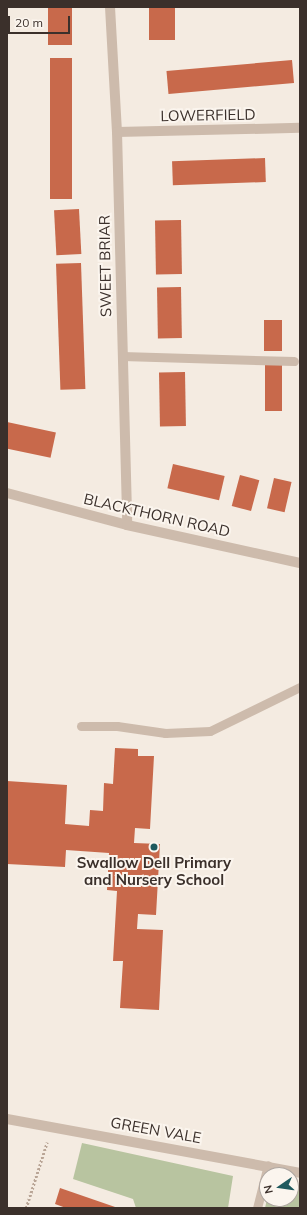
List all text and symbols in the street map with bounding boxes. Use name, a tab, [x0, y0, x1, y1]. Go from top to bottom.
scale bar	[10, 8, 72, 34]
text: 20 m	[15, 15, 43, 30]
street label: LOWERFIELD	[160, 105, 256, 125]
street label: SWEET BRIAR	[95, 215, 115, 317]
street label: BLACKTHORN ROAD	[82, 489, 232, 541]
marker: Swallow Dell Primary and Nursery School	[149, 842, 159, 852]
place label: Swallow Dell Primary and Nursery School	[77, 853, 231, 888]
street label: GREEN VALE	[109, 1113, 203, 1147]
north arrow	[259, 1167, 299, 1207]
text: N	[261, 1184, 276, 1195]

